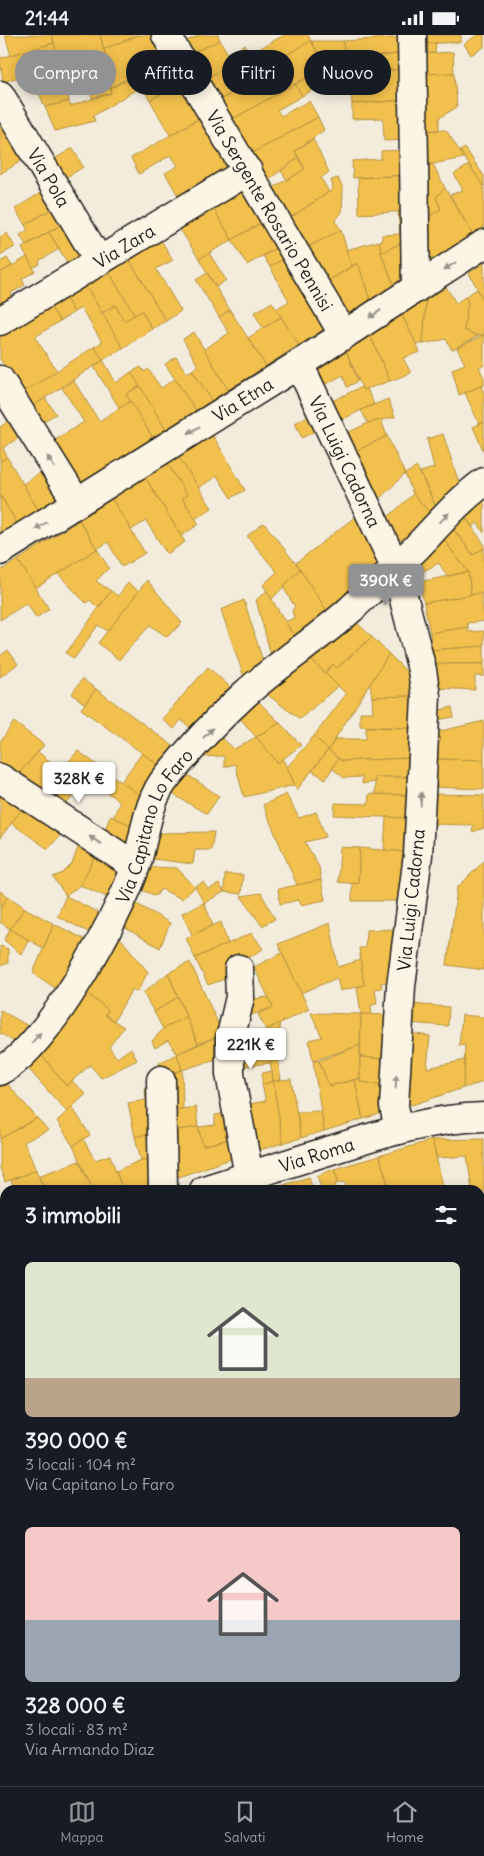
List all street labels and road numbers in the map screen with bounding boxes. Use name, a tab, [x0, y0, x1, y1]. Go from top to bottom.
street label: Via Sergente Rosario Pennisi	[202, 106, 339, 315]
street label: Via Pola	[23, 144, 76, 211]
street label: Via Zara	[89, 219, 159, 273]
street label: Via Etna	[208, 372, 277, 427]
street label: Via Luigi Cadorna	[304, 392, 386, 531]
street label: Via Capitano Lo Faro	[110, 744, 198, 907]
street label: Via Luigi Cadorna	[392, 828, 430, 972]
street label: Via Roma	[276, 1132, 357, 1177]

